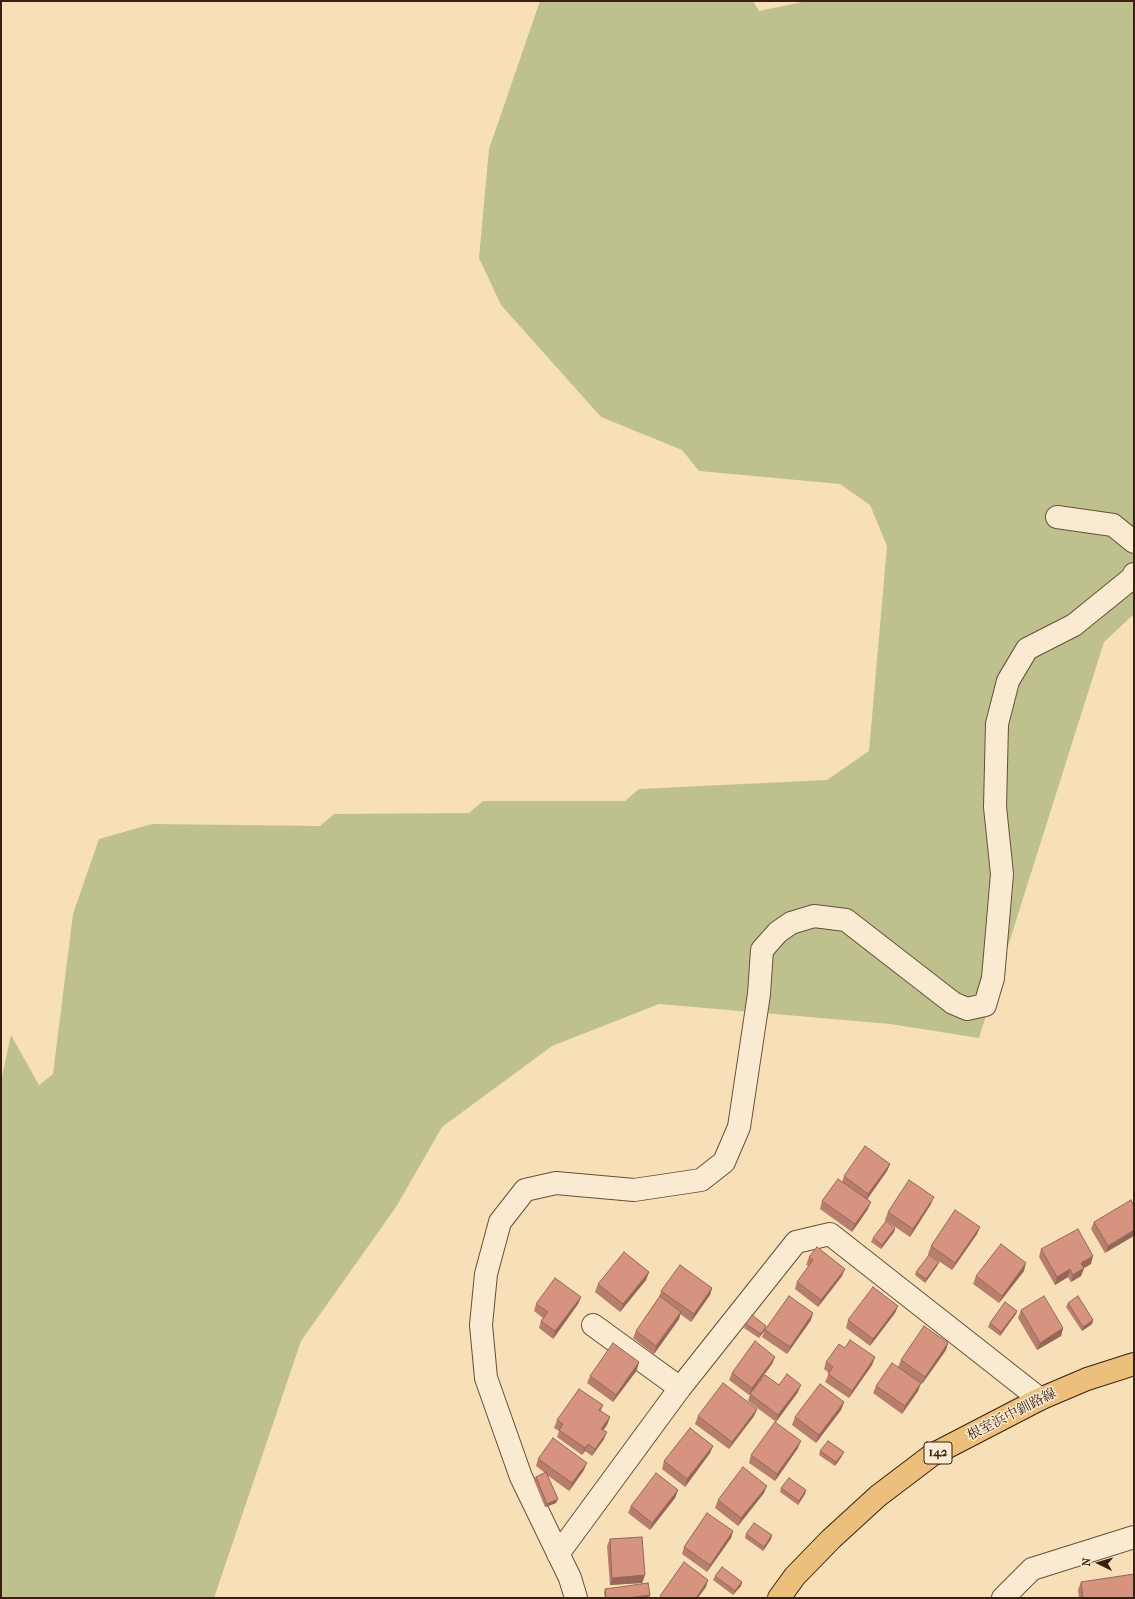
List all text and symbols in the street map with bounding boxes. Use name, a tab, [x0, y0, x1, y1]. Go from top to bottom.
street label: 根室浜中釧路線	[965, 1385, 1059, 1445]
road number: 142	[924, 1442, 952, 1464]
north arrow	[1079, 1543, 1119, 1583]
text: N	[1080, 1557, 1093, 1567]

